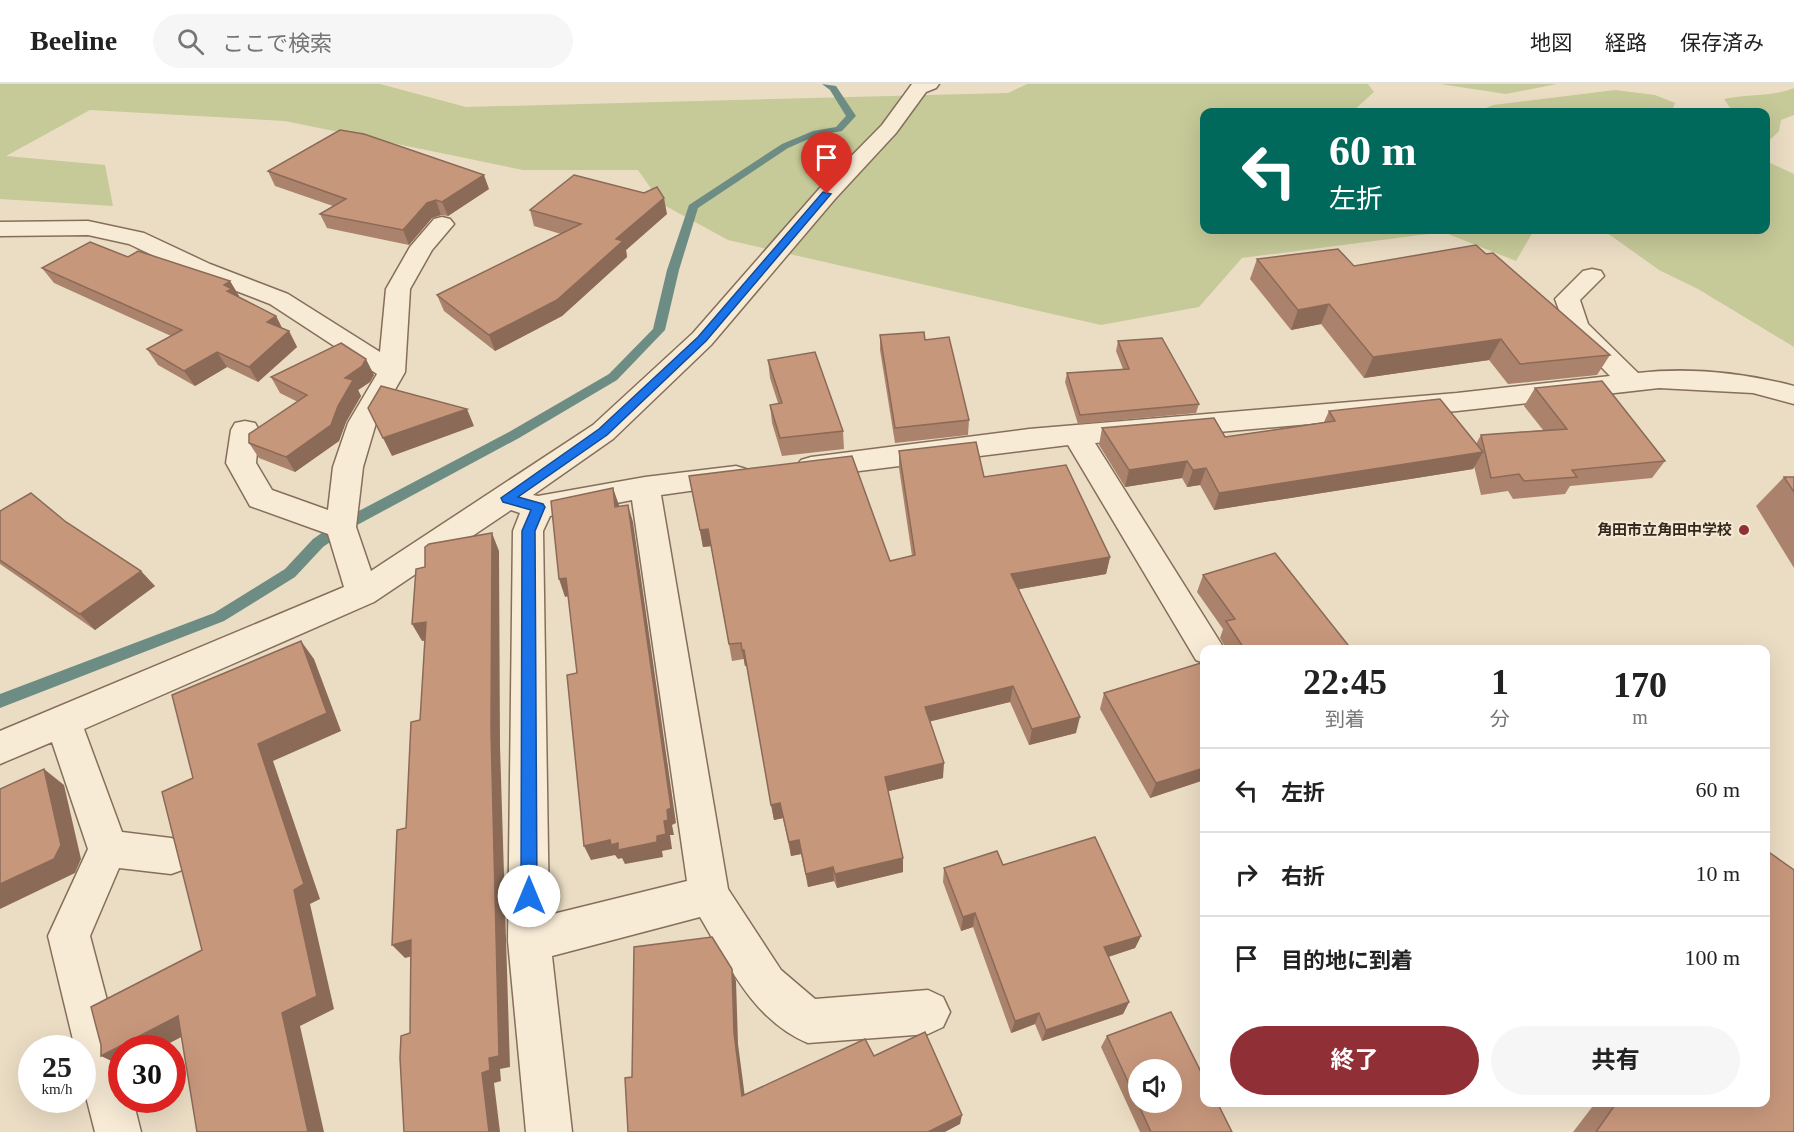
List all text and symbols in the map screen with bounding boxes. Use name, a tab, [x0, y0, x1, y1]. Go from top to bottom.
search box	[153, 14, 573, 68]
text: Beeline	[30, 25, 117, 56]
icon: search	[174, 25, 207, 58]
text: ここで検索	[222, 31, 332, 56]
text: 地図	[1530, 31, 1572, 55]
text: 経路	[1605, 31, 1647, 55]
text: 保存済み	[1680, 31, 1764, 55]
text: 60 m	[1329, 128, 1417, 174]
pin	[801, 132, 852, 194]
icon: left	[1230, 132, 1308, 210]
icon: arrive	[810, 141, 843, 174]
text: 左折	[1329, 184, 1383, 214]
place label: 角田市立角田中学校	[1597, 522, 1732, 538]
marker: 角田市立角田中学校	[1737, 523, 1751, 537]
text: 22:45	[1303, 662, 1387, 702]
text: 1	[1491, 662, 1509, 702]
text: 170	[1613, 665, 1667, 705]
text: m	[1632, 706, 1648, 728]
text: 到着	[1325, 708, 1365, 730]
text: 分	[1490, 708, 1510, 730]
icon: left	[1230, 774, 1263, 807]
text: 60 m	[1695, 777, 1740, 802]
text: 左折	[1281, 780, 1325, 805]
icon: right	[1230, 858, 1263, 891]
text: 10 m	[1695, 861, 1740, 886]
position arrow	[497, 864, 561, 928]
text: 右折	[1281, 864, 1325, 889]
icon: arrive	[1230, 942, 1263, 975]
text: 100 m	[1684, 945, 1740, 970]
text: 目的地に到着	[1281, 948, 1413, 973]
button: 終了	[1230, 1026, 1479, 1095]
button: 共有	[1491, 1026, 1740, 1095]
speed limit sign: 30	[108, 1035, 186, 1113]
text: 25	[42, 1050, 72, 1083]
map controls	[1128, 1059, 1182, 1113]
button: sound	[1128, 1059, 1182, 1113]
text: km/h	[42, 1081, 72, 1097]

